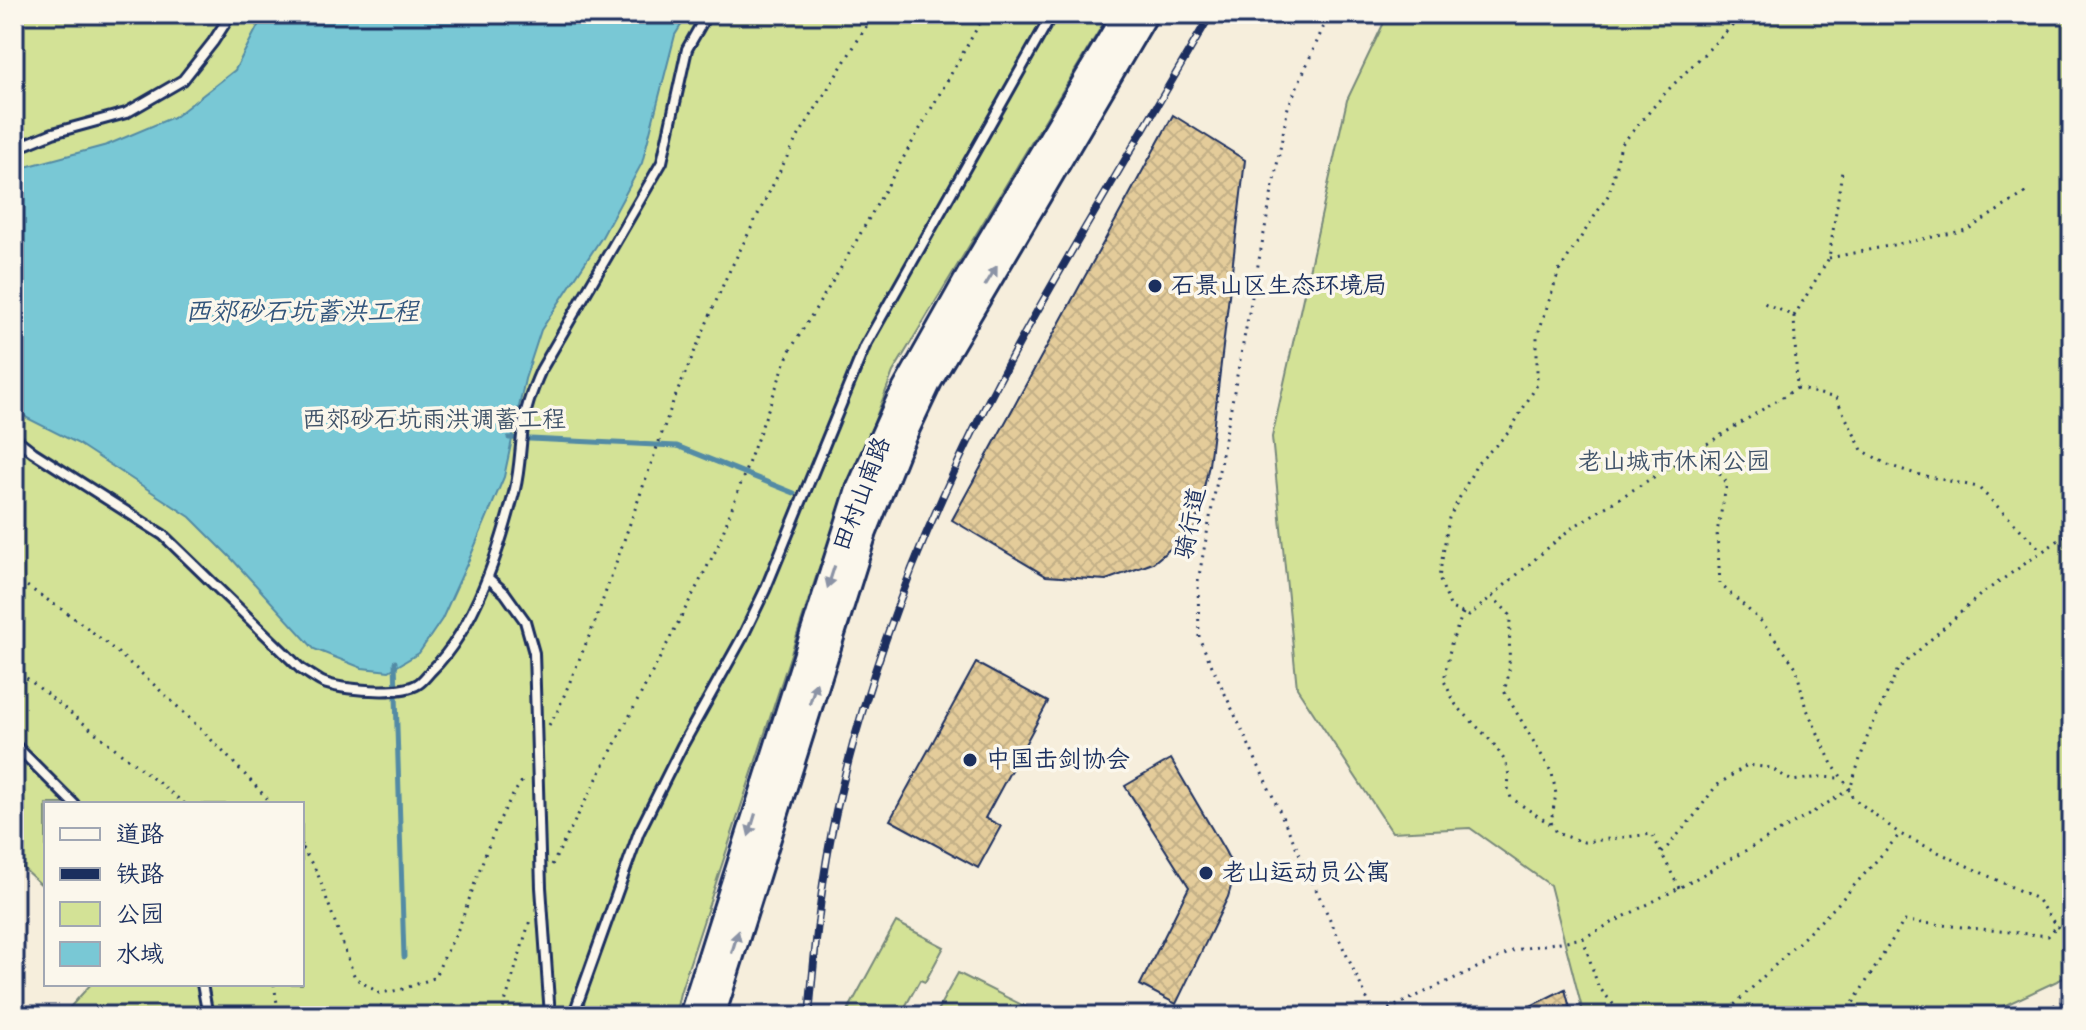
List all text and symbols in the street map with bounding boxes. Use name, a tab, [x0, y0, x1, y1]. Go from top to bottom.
one-way arrow	[984, 264, 998, 287]
place label: 石景山区生态环境局	[1171, 269, 1387, 303]
marker: 石景山区生态环境局	[1146, 277, 1164, 295]
water label: 西郊砂石坑蓄洪工程	[185, 294, 420, 330]
park label: 西郊砂石坑雨洪调蓄工程	[302, 403, 566, 437]
street label: 田村山南路	[825, 432, 899, 556]
park label: 老山城市休闲公园	[1578, 445, 1770, 479]
street label: 骑行道	[1167, 484, 1215, 562]
one-way arrow	[824, 566, 836, 590]
one-way arrow	[807, 681, 820, 705]
place label: 中国击剑协会	[986, 743, 1130, 777]
marker: 中国击剑协会	[961, 751, 979, 769]
legend	[44, 802, 304, 986]
one-way arrow	[745, 814, 758, 838]
text: 道路	[116, 818, 164, 852]
place label: 老山运动员公寓	[1222, 856, 1390, 890]
text: 铁路	[116, 858, 164, 892]
marker: 老山运动员公寓	[1197, 864, 1215, 882]
text: 公园	[116, 898, 164, 932]
one-way arrow	[730, 929, 742, 953]
text: 水域	[116, 938, 164, 972]

